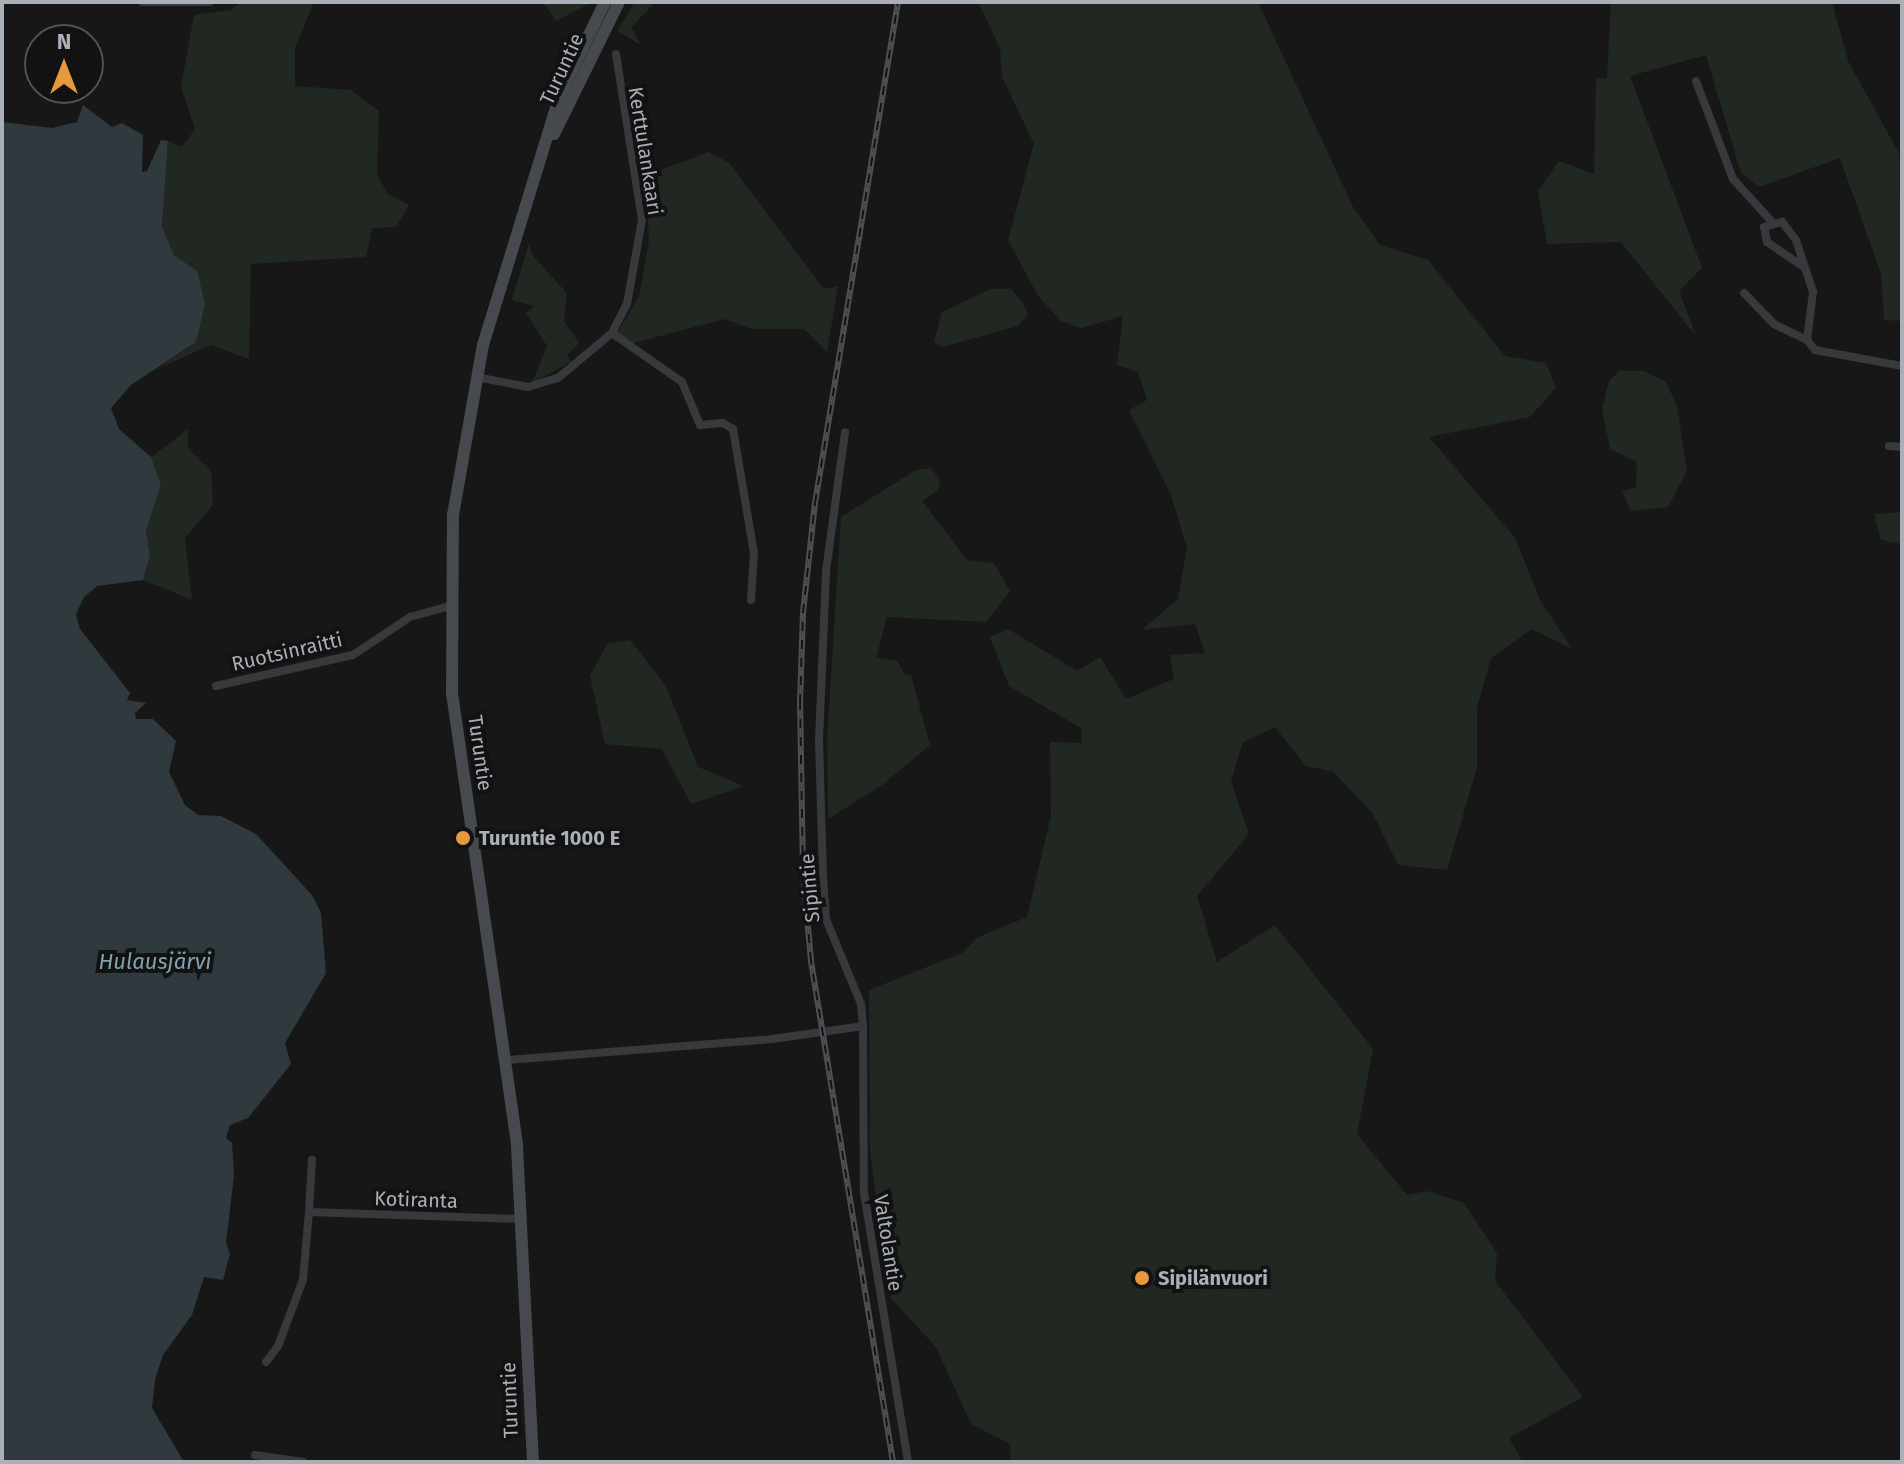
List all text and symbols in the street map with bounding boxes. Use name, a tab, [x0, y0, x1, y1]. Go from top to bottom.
north arrow	[24, 24, 104, 104]
text: N	[57, 28, 71, 55]
street label: Turuntie	[535, 29, 589, 109]
street label: Kerttulankaari	[623, 85, 667, 217]
street label: Ruotsinraitti	[229, 628, 345, 676]
street label: Turuntie	[463, 714, 497, 792]
place label: Turuntie 1000 E	[479, 826, 620, 850]
marker: Turuntie 1000 E	[454, 829, 472, 847]
street label: Sipintie	[795, 852, 825, 924]
water label: Hulausjärvi	[99, 949, 211, 975]
street label: Kotiranta	[374, 1187, 458, 1213]
street label: Valtolantie	[869, 1193, 907, 1293]
place label: Sipilänvuori	[1158, 1266, 1268, 1290]
marker: Sipilänvuori	[1133, 1269, 1151, 1287]
street label: Turuntie	[497, 1362, 523, 1438]

